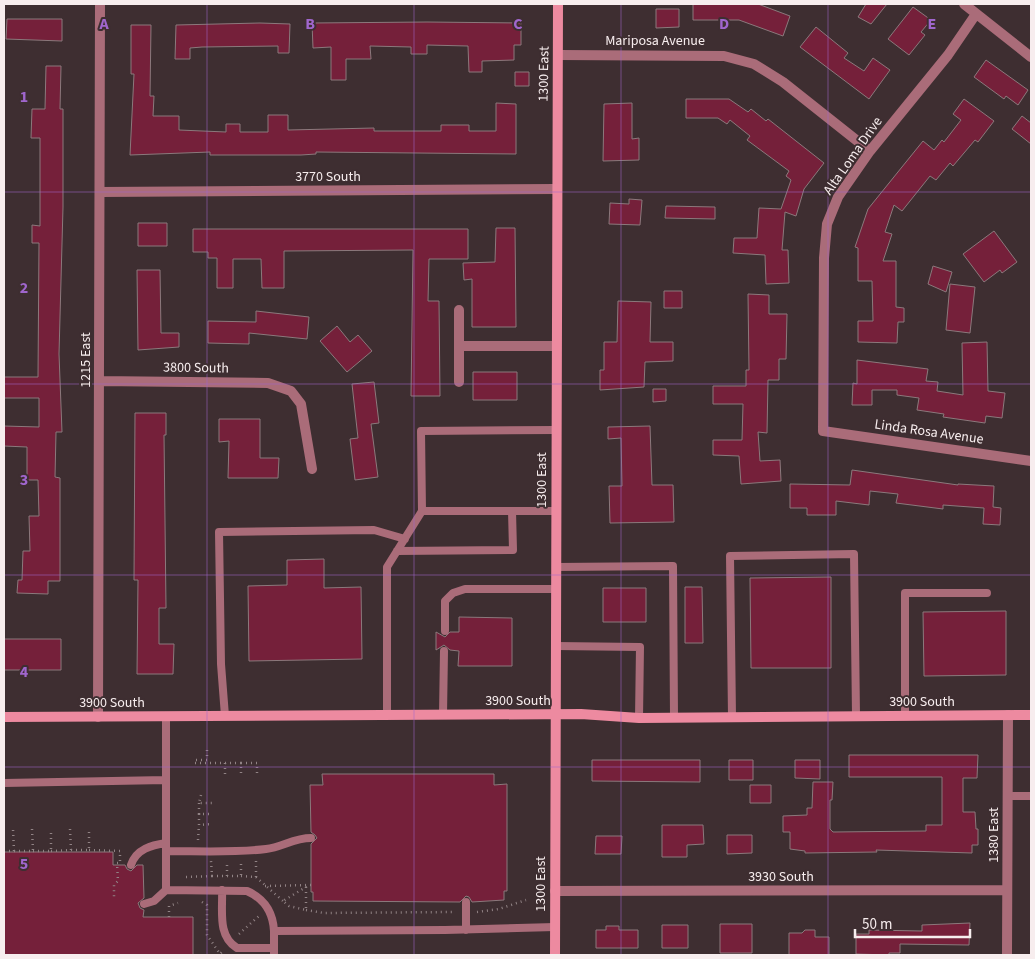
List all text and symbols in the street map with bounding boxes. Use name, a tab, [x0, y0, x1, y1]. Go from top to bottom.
text: A	[98, 13, 109, 35]
text: B	[305, 13, 315, 35]
text: C	[513, 13, 523, 35]
text: D	[719, 13, 729, 35]
text: E	[928, 13, 936, 35]
street label: Mariposa Avenue	[605, 31, 705, 51]
street label: 1300 East	[534, 46, 554, 102]
text: 1	[20, 86, 28, 108]
street label: Alta Loma Drive	[819, 113, 887, 199]
street label: 3770 South	[295, 167, 361, 187]
text: 2	[20, 277, 28, 299]
street label: 1215 East	[76, 332, 96, 388]
street label: 3800 South	[163, 357, 229, 379]
street label: Linda Rosa Avenue	[873, 414, 985, 450]
street label: 1300 East	[532, 452, 552, 508]
text: 3	[20, 469, 28, 491]
text: 4	[20, 661, 29, 683]
street label: 3900 South	[485, 691, 551, 711]
street label: 3900 South	[889, 692, 955, 712]
street label: 3900 South	[79, 693, 145, 713]
street label: 1380 East	[984, 807, 1004, 863]
text: 5	[20, 853, 28, 875]
street label: 1300 East	[531, 856, 551, 912]
street label: 3930 South	[748, 867, 814, 887]
scale bar	[855, 906, 970, 938]
text: 50 m	[862, 914, 892, 935]

